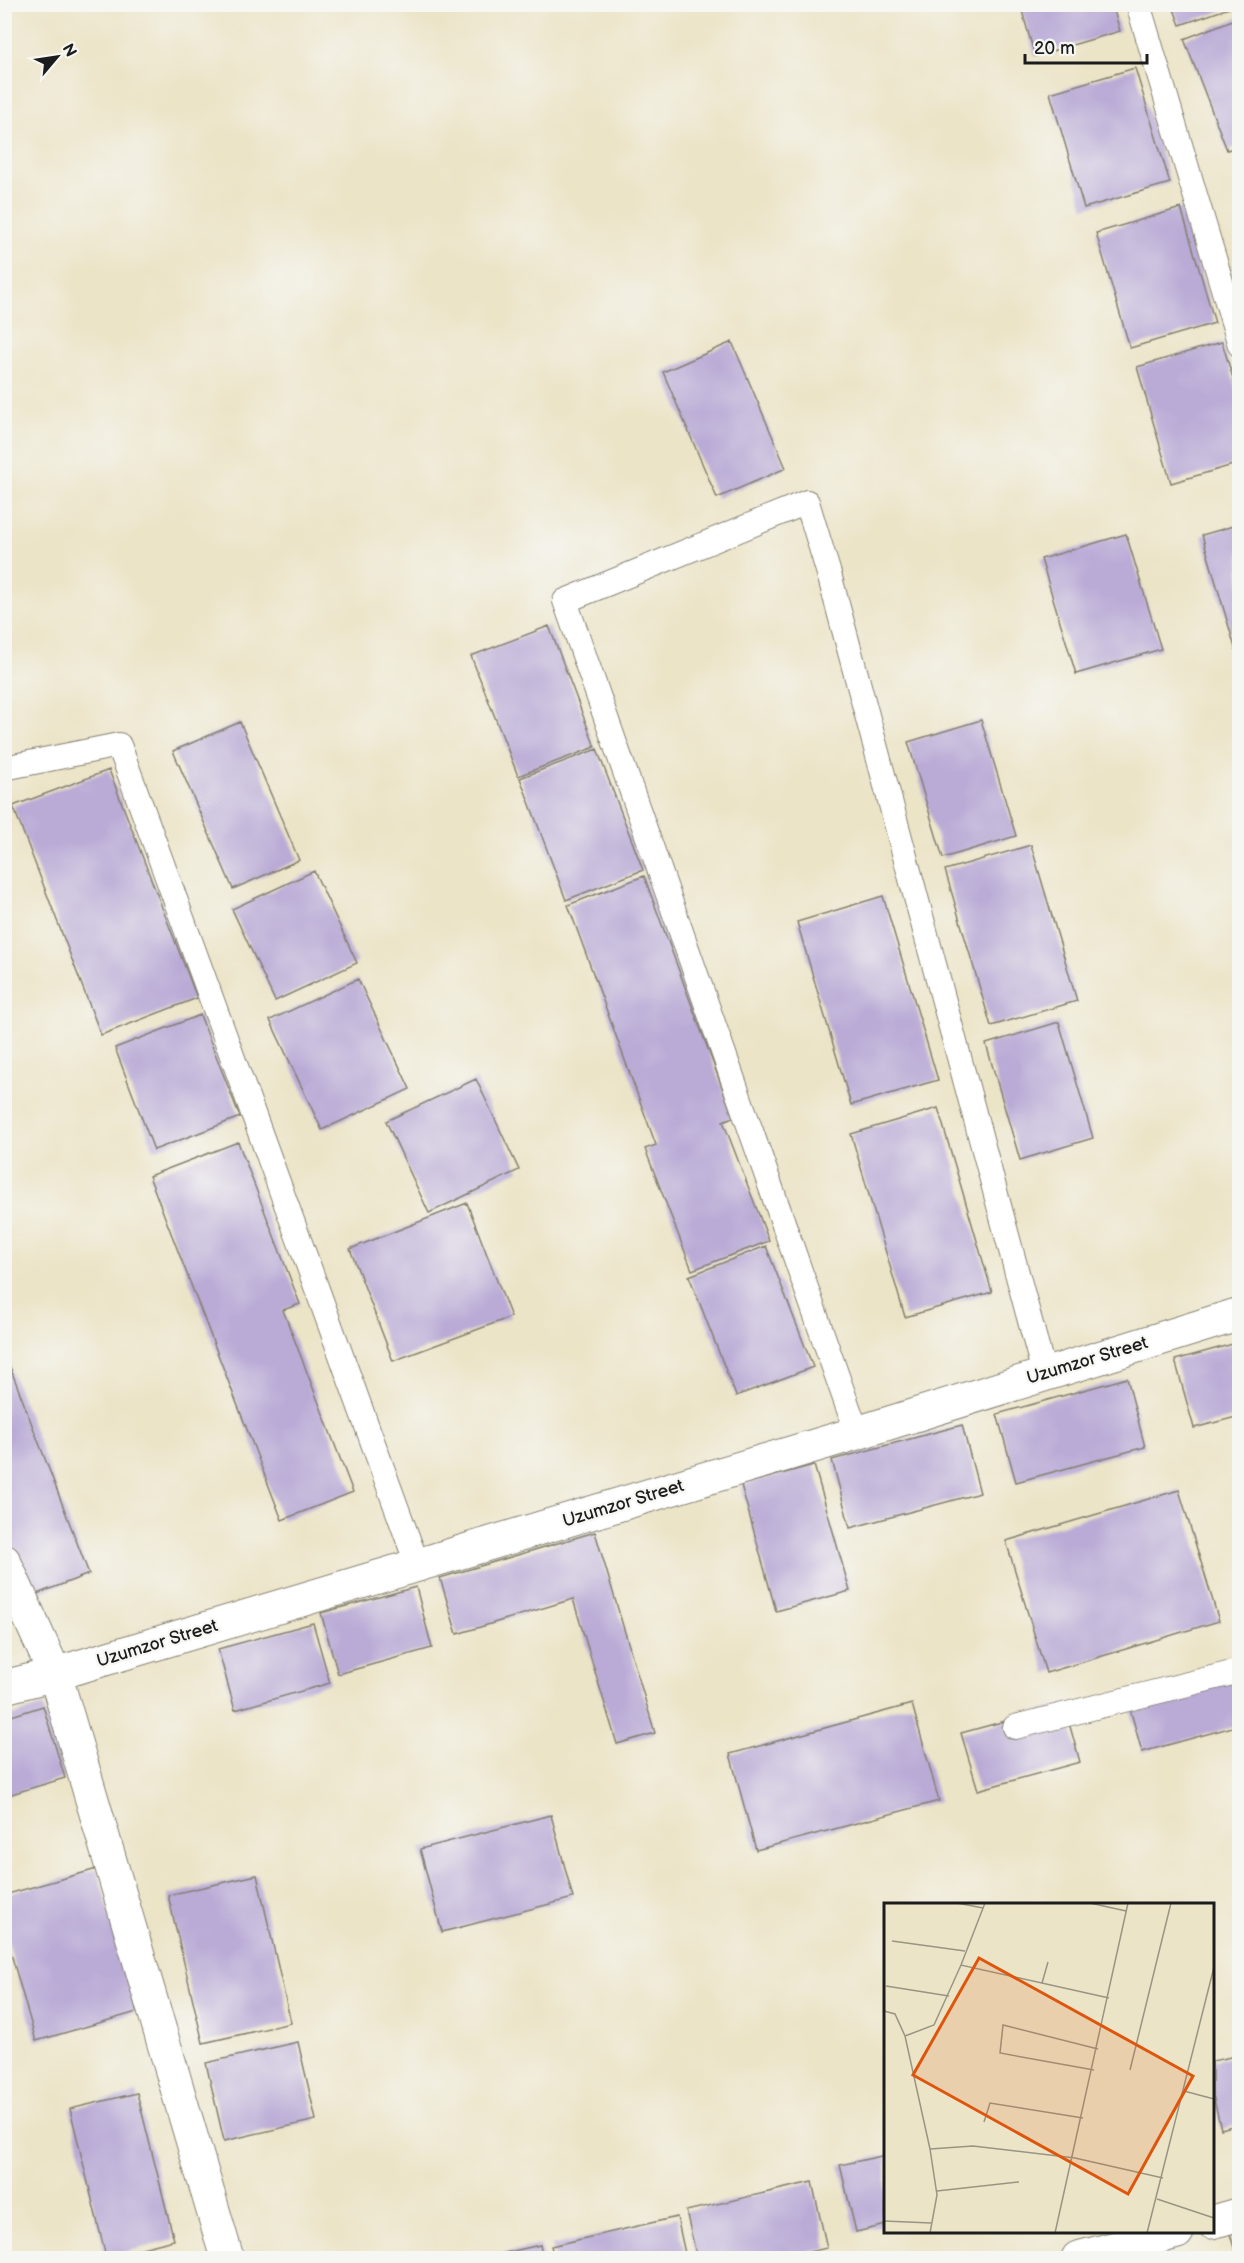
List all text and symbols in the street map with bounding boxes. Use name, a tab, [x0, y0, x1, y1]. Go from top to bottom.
north arrow	[27, 27, 87, 87]
scale bar	[1025, 27, 1146, 65]
text: 20 m	[1034, 38, 1075, 59]
text: N	[58, 41, 80, 60]
street label: Uzumzor Street	[1024, 1332, 1151, 1389]
street label: Uzumzor Street	[560, 1475, 687, 1532]
street label: Uzumzor Street	[94, 1615, 221, 1672]
inset map	[884, 1903, 1214, 2233]

